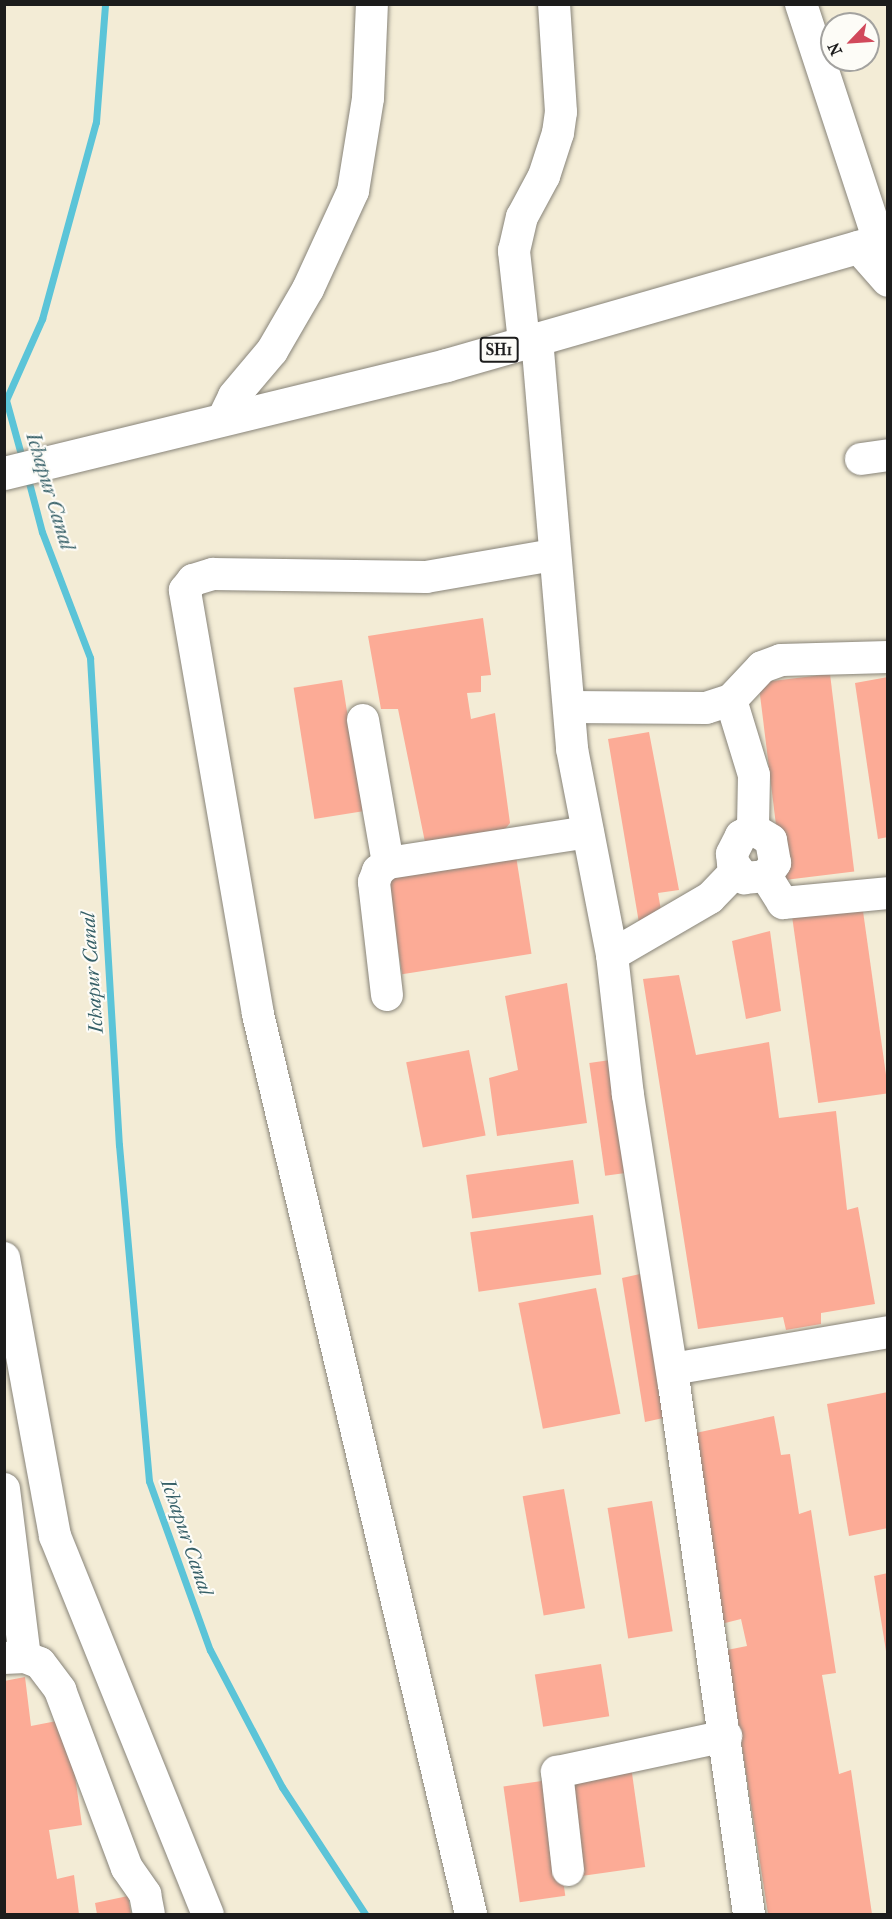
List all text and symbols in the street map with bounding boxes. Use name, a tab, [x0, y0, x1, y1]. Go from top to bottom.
north arrow	[820, 12, 880, 72]
text: N	[824, 39, 846, 58]
road number: SH1	[480, 337, 518, 363]
water label: Ichapur Canal	[21, 430, 79, 552]
water label: Ichapur Canal	[76, 912, 108, 1034]
water label: Ichapur Canal	[156, 1476, 218, 1598]

